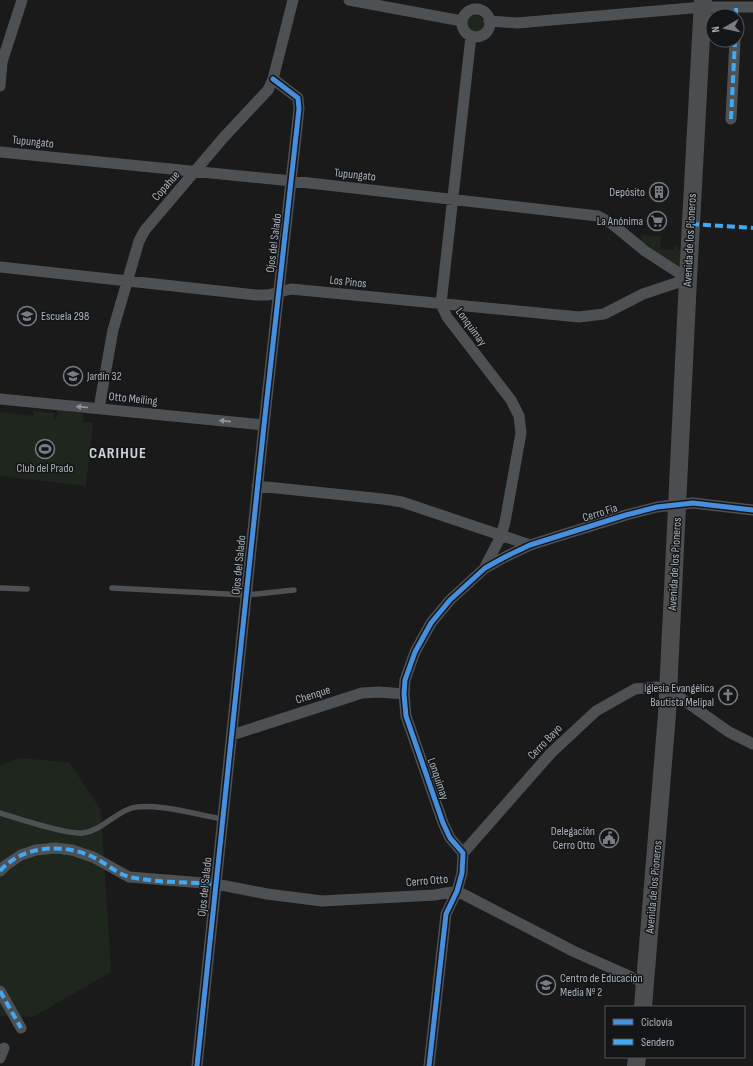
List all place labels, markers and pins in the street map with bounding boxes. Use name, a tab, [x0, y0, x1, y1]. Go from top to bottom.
building icon: Depósito	[648, 181, 670, 203]
place label: Depósito	[609, 185, 645, 200]
supermarket icon: La Anónima	[646, 210, 668, 232]
place label: La Anónima	[597, 214, 643, 229]
school or university icon: Escuela 298	[16, 305, 38, 327]
place label: Escuela 298	[41, 309, 89, 324]
school or university icon: Jardín 32	[62, 365, 84, 387]
place label: Jardín 32	[86, 369, 122, 384]
sports icon: Club del Prado	[34, 438, 56, 460]
place label: Club del Prado	[17, 461, 73, 476]
place label: Iglesia Evangélica Bautista Melipal	[644, 681, 714, 710]
church icon: Iglesia Evangélica Bautista Melipal	[717, 684, 739, 706]
place label: Delegación Cerro Otto	[551, 824, 595, 853]
public building icon: Delegación Cerro Otto	[598, 827, 620, 849]
place label: Centro de Educación Media Nº 2	[560, 971, 643, 1000]
school or university icon: Centro de Educación Media Nº 2	[535, 974, 557, 996]

